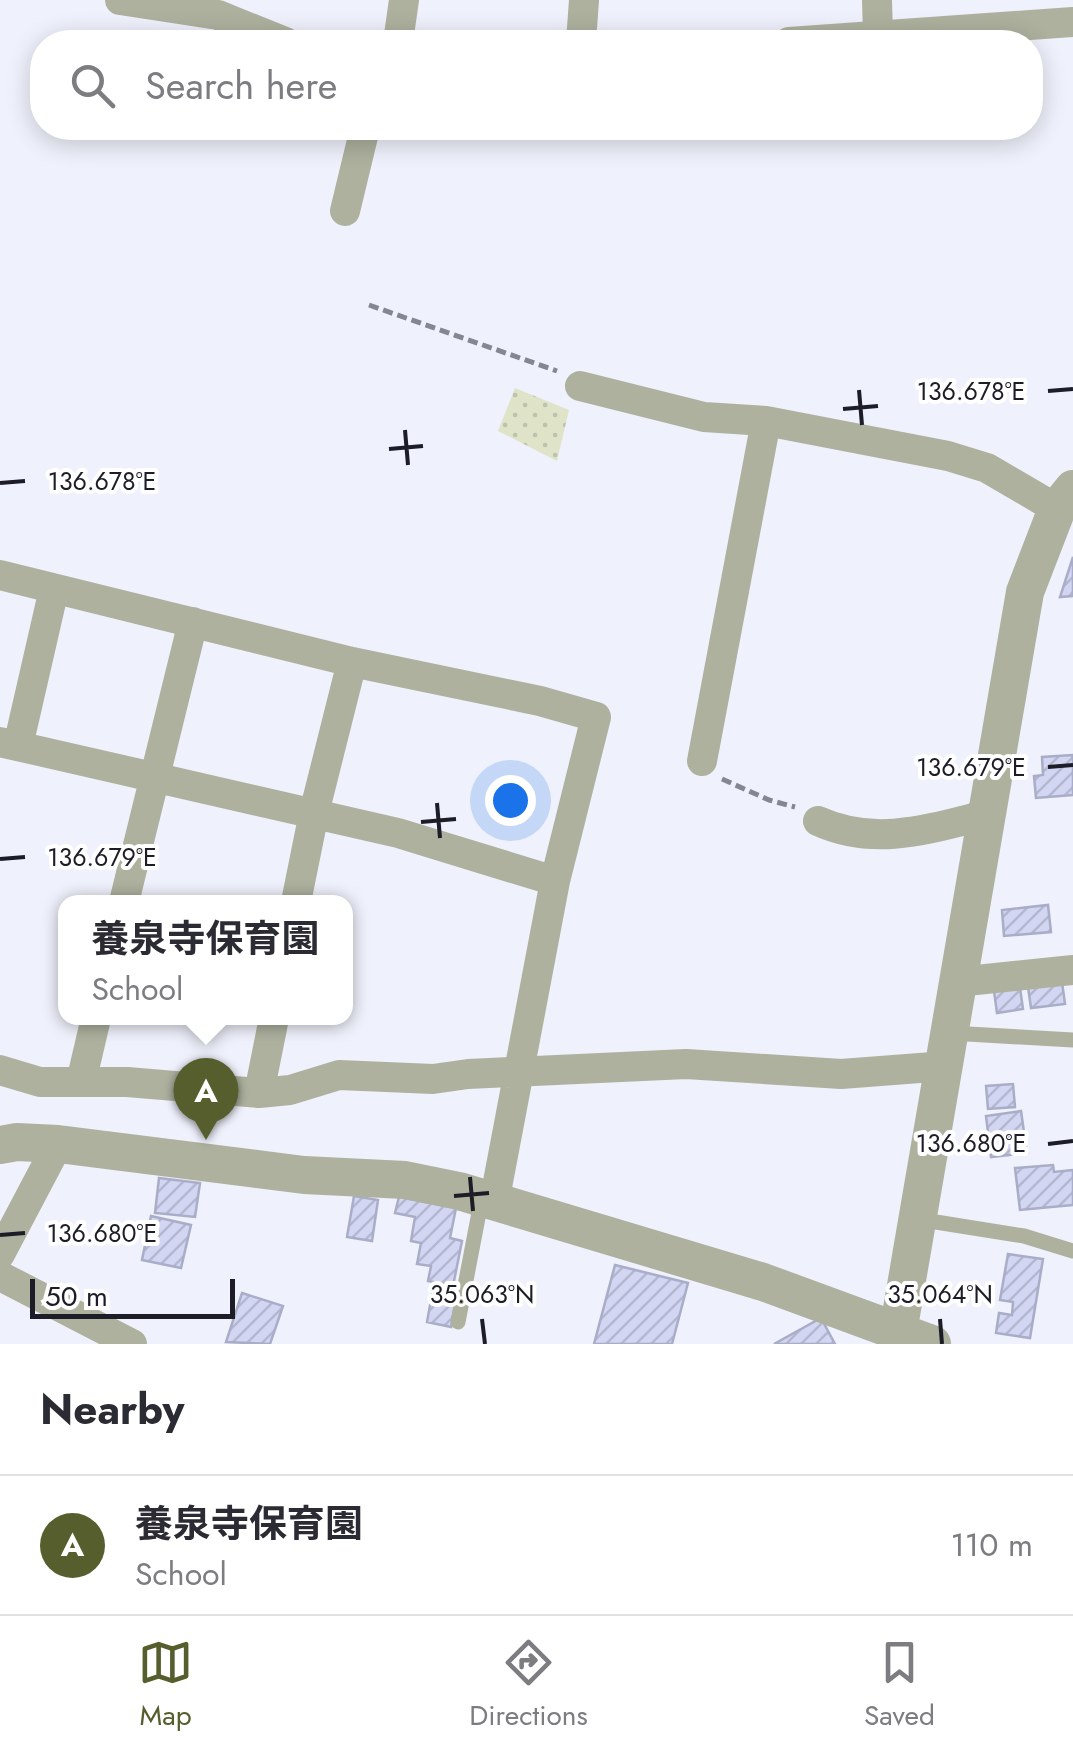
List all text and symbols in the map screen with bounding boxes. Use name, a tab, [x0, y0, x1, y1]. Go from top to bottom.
search box	[30, 30, 1043, 140]
icon: search	[65, 58, 120, 113]
text: Search here	[145, 58, 337, 113]
text: 136.678°E	[917, 373, 1025, 409]
text: 136.678°E	[48, 463, 156, 499]
text: 136.679°E	[916, 749, 1026, 785]
your location	[485, 775, 536, 826]
text: 136.679°E	[47, 839, 157, 875]
popup	[58, 895, 353, 1025]
text: 養泉寺保育園	[91, 911, 320, 966]
text: School	[91, 966, 183, 1012]
pin: A	[174, 1058, 238, 1140]
text: 136.680°E	[916, 1125, 1026, 1161]
text: 136.680°E	[47, 1215, 157, 1251]
scale bar	[30, 1274, 235, 1318]
text: 50 m	[45, 1276, 108, 1317]
text: 35.063°N	[430, 1276, 534, 1312]
text: 35.064°N	[887, 1276, 993, 1312]
text: Nearby	[40, 1379, 184, 1440]
text: 養泉寺保育園	[135, 1496, 363, 1551]
text: A	[61, 1522, 84, 1568]
text: 110 m	[950, 1522, 1033, 1568]
text: School	[135, 1551, 227, 1597]
tab: Map	[138, 1635, 193, 1736]
tab: Directions	[469, 1635, 588, 1736]
tab: Saved	[864, 1635, 935, 1736]

